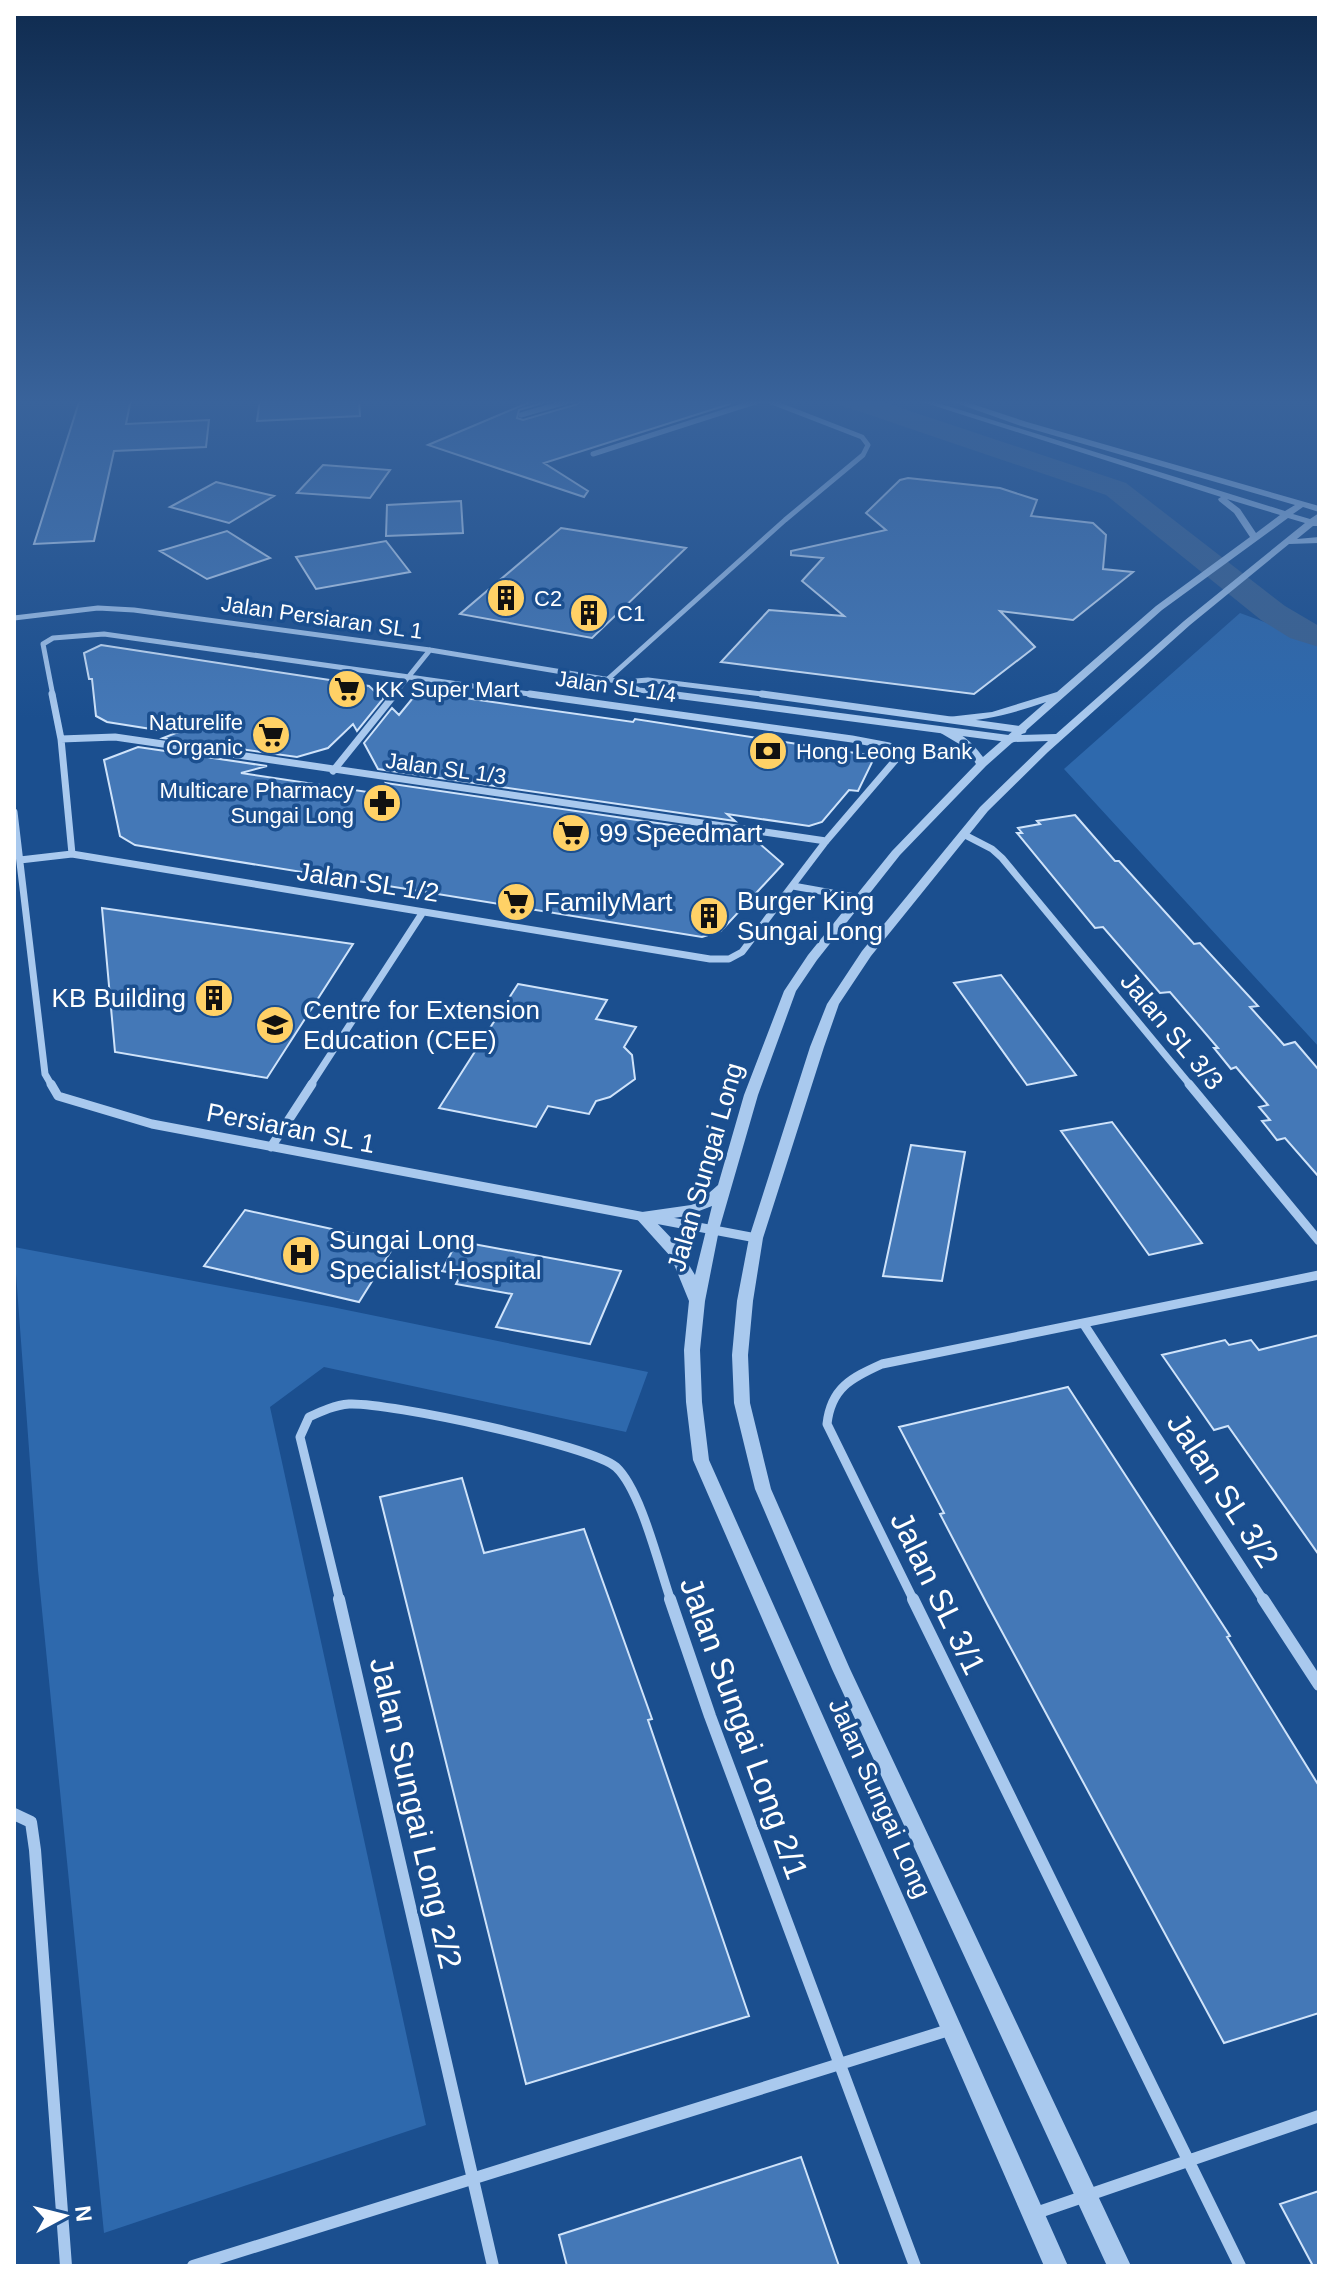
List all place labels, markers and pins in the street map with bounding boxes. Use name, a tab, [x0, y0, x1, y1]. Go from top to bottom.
building icon: C2	[485, 577, 527, 619]
place label: C2	[534, 586, 562, 611]
building icon: C1	[568, 592, 610, 634]
place label: C1	[617, 601, 645, 626]
supermarket icon: KK Super Mart	[326, 668, 368, 710]
place label: KK Super Mart	[375, 677, 519, 702]
place label: Naturelife Organic	[149, 710, 243, 760]
supermarket icon: Naturelife Organic	[250, 714, 292, 756]
bank icon: Hong Leong Bank	[747, 730, 789, 772]
place label: Hong Leong Bank	[796, 739, 973, 764]
place label: Multicare Pharmacy Sungai Long	[160, 778, 354, 828]
pharmacy icon: Multicare Pharmacy Sungai Long	[361, 782, 403, 824]
supermarket icon: 99 Speedmart	[550, 812, 592, 854]
place label: 99 Speedmart	[599, 818, 763, 848]
supermarket icon: FamilyMart	[495, 881, 537, 923]
place label: Burger King Sungai Long	[737, 886, 883, 946]
place label: FamilyMart	[544, 887, 673, 917]
building icon: Burger King Sungai Long	[688, 895, 730, 937]
building icon: KB Building	[193, 977, 235, 1019]
place label: KB Building	[52, 983, 186, 1013]
place label: Centre for Extension Education (CEE)	[303, 995, 540, 1055]
school or university icon: Centre for Extension Education (CEE)	[254, 1004, 296, 1046]
place label: Sungai Long Specialist Hospital	[329, 1225, 541, 1285]
hospital icon: Sungai Long Specialist Hospital	[280, 1234, 322, 1276]

